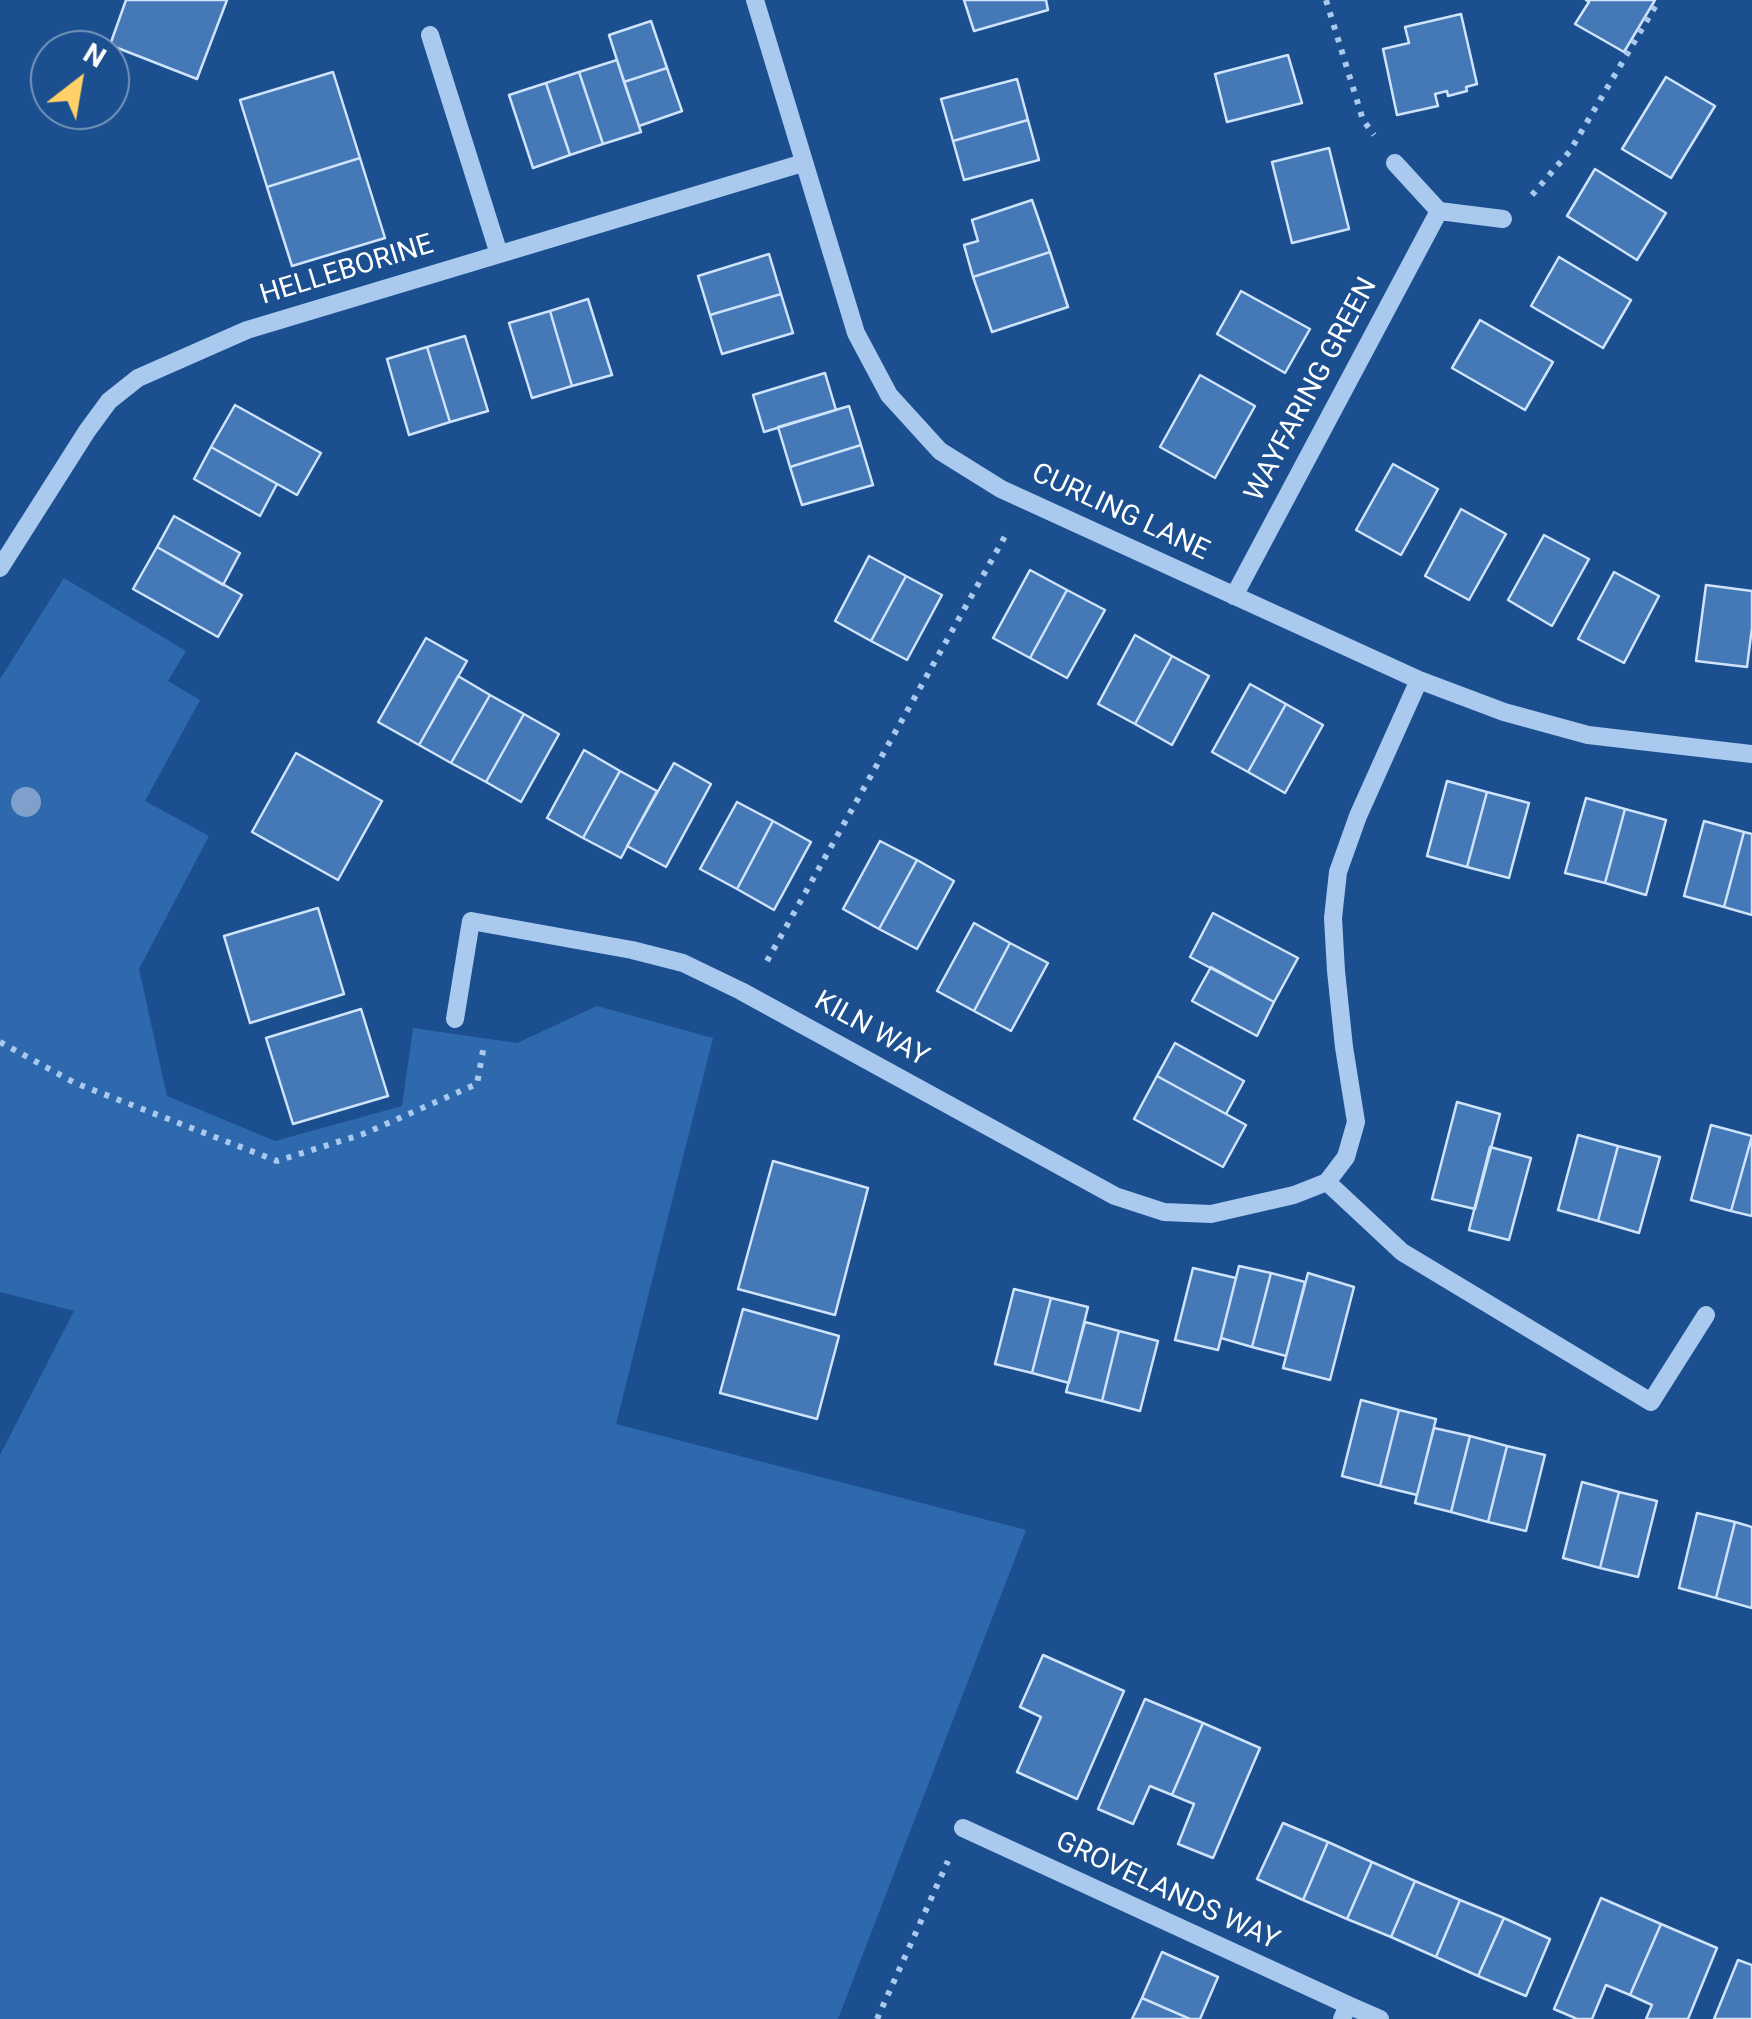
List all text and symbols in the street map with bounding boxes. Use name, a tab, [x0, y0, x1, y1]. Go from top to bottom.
north arrow	[30, 30, 130, 130]
text: N	[78, 36, 112, 75]
street label: HELLEBORINE	[256, 229, 438, 313]
street label: WAYFARING GREEN	[1239, 272, 1385, 508]
street label: CURLING LANE	[1026, 457, 1214, 569]
street label: KILN WAY	[808, 985, 934, 1075]
street label: GROVELANDS WAY	[1050, 1826, 1284, 1958]

